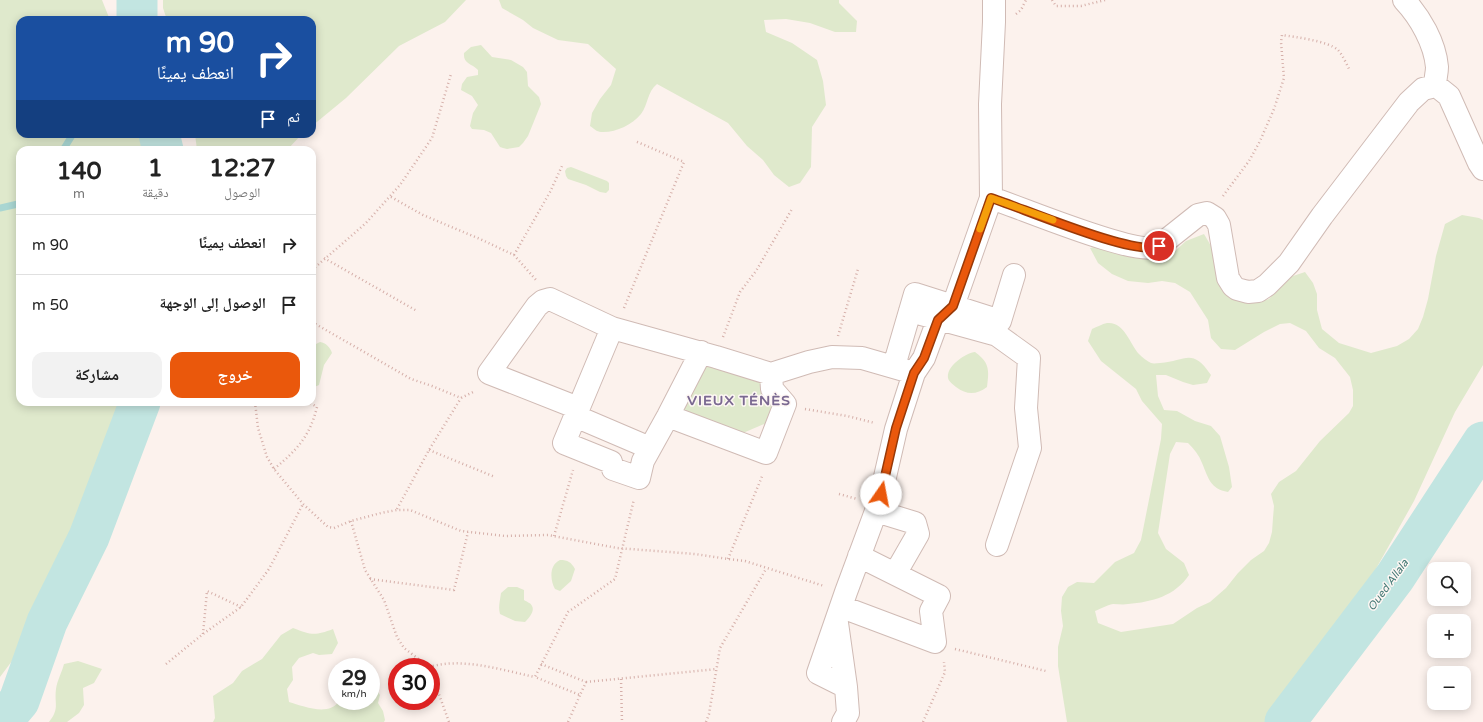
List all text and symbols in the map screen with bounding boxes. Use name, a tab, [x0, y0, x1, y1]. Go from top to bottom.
text: 90 m	[166, 26, 234, 60]
icon: right	[248, 32, 300, 84]
text: انعطف يمينًا	[157, 62, 234, 84]
icon: arrive	[257, 108, 279, 130]
text: ثم	[287, 108, 300, 126]
text: 1	[148, 154, 163, 183]
text: 12:27	[209, 154, 276, 183]
text: 140	[56, 157, 102, 186]
text: دقيقة	[142, 185, 169, 201]
text: الوصول	[224, 185, 260, 201]
text: m	[73, 186, 85, 202]
pin	[1142, 229, 1176, 263]
text: انعطف يمينًا	[198, 234, 266, 252]
icon: right	[278, 234, 300, 256]
icon: arrive	[1148, 235, 1170, 257]
text: 90 m	[32, 236, 69, 254]
text: الوصول إلى الوجهة	[160, 294, 266, 312]
icon: arrive	[278, 294, 300, 316]
text: 50 m	[32, 296, 69, 314]
button: مشاركة	[32, 352, 162, 398]
button: خروج	[170, 352, 300, 398]
district label: VIEUX TÉNÈS	[687, 392, 791, 409]
position arrow	[860, 473, 902, 515]
water label: Oued Allala	[1365, 556, 1411, 613]
map controls	[1427, 562, 1471, 710]
button: search	[1427, 562, 1471, 606]
button: +	[1427, 614, 1471, 658]
speed limit sign: 30	[388, 658, 440, 710]
button: −	[1427, 666, 1471, 710]
text: 29	[341, 667, 367, 691]
text: km/h	[341, 688, 367, 700]

